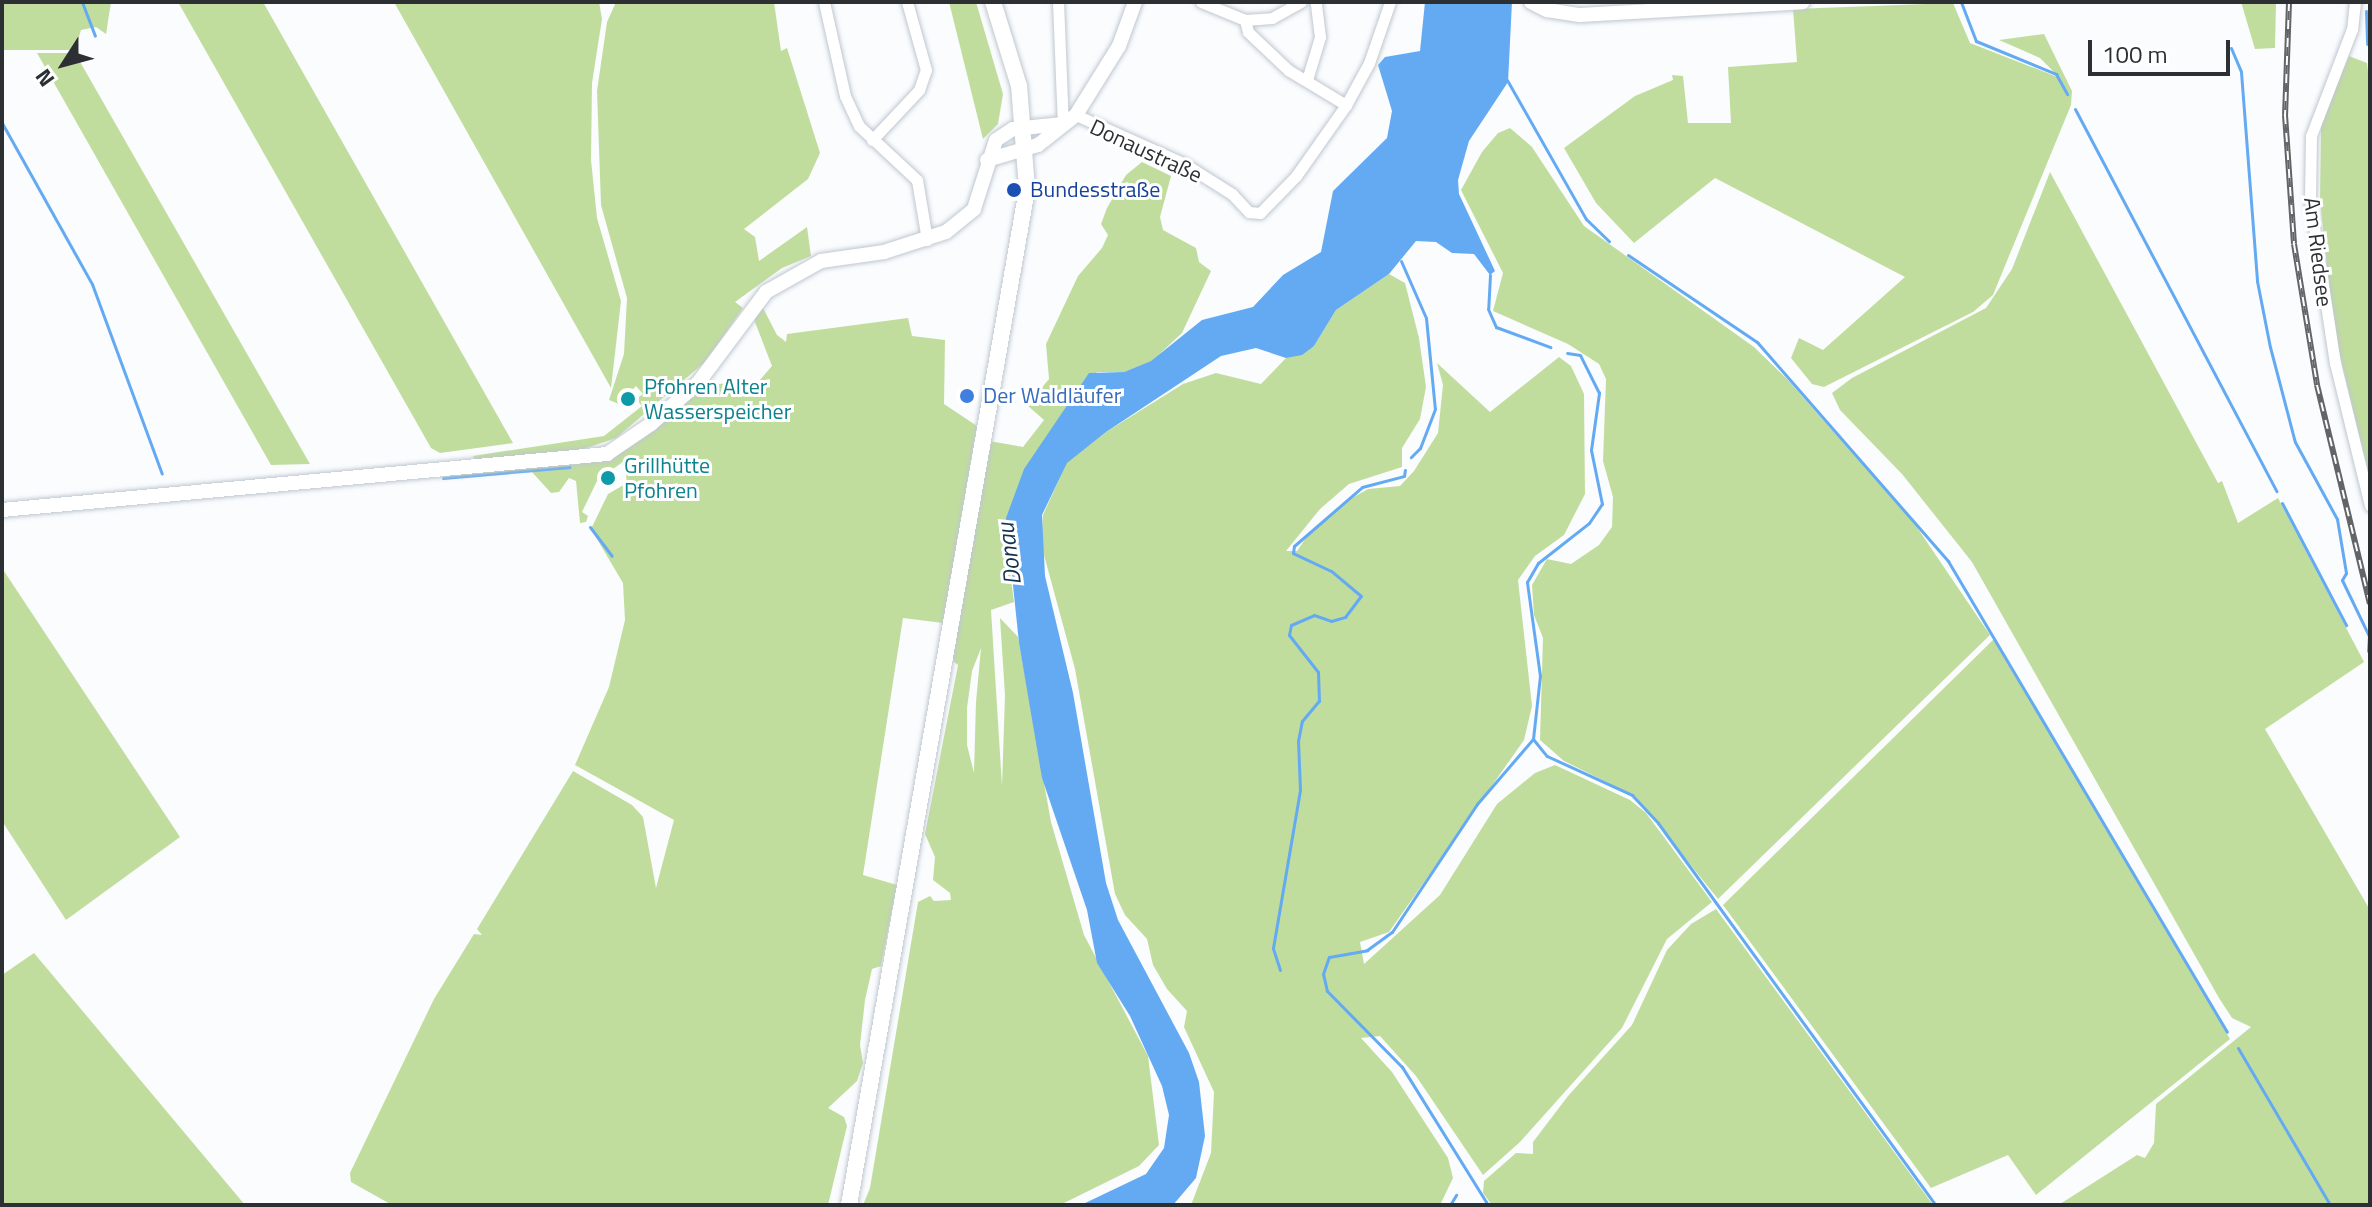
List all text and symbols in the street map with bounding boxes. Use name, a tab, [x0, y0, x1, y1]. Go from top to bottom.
north arrow	[24, 24, 104, 104]
scale bar	[2092, 24, 2234, 74]
text: 100 m	[2102, 36, 2168, 72]
text: N	[26, 62, 63, 94]
street label: Donaustraße	[1086, 114, 1206, 188]
place label: Bundesstraße	[1030, 177, 1160, 203]
marker: Bundesstraße	[1005, 181, 1023, 199]
street label: Am Riedsee	[2298, 196, 2338, 308]
place label: Pfohren Alter Wasserspeicher	[644, 373, 791, 424]
place label: Der Waldläufer	[983, 383, 1121, 409]
marker: Der Waldläufer	[958, 387, 976, 405]
marker: Pfohren Alter Wasserspeicher	[619, 390, 637, 408]
place label: Grillhütte Pfohren	[624, 452, 710, 504]
marker: Grillhütte Pfohren	[599, 469, 617, 487]
water label: Donau	[991, 521, 1027, 587]

